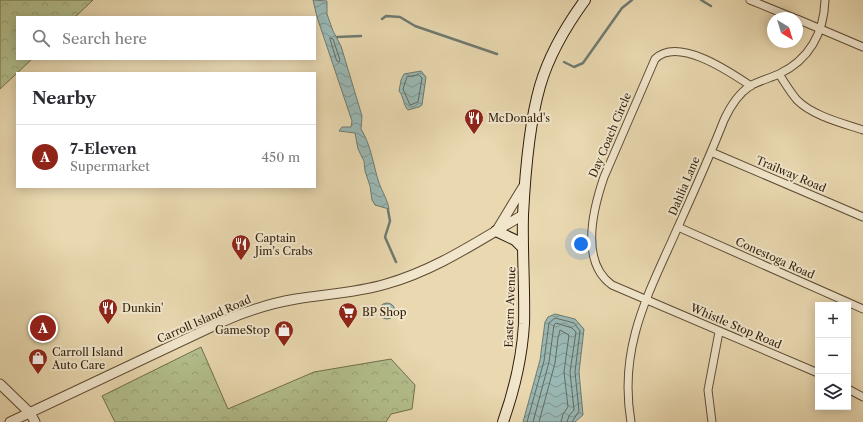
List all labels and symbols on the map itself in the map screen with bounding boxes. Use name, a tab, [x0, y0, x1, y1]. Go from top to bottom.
north arrow	[767, 12, 803, 48]
street label: Day Coach Circle	[586, 90, 634, 180]
restaurant icon: McDonald's	[463, 107, 485, 135]
place label: McDonald's	[488, 111, 550, 125]
street label: Trailway Road	[754, 153, 828, 195]
street label: Dahlia Lane	[665, 154, 703, 218]
place label: Captain Jim’s Crabs	[253, 231, 313, 258]
restaurant icon: Captain Jim’s Crabs	[230, 233, 252, 261]
your location	[571, 234, 591, 254]
street label: Conestoga Road	[733, 234, 817, 282]
street label: Eastern Avenue	[502, 266, 518, 348]
street label: Carroll Island Road	[155, 292, 253, 346]
restaurant icon: Dunkin'	[97, 297, 119, 325]
street label: Whistle Stop Road	[687, 300, 784, 352]
place label: Dunkin'	[122, 301, 163, 315]
supermarket icon: BP Shop	[337, 301, 359, 329]
place label: BP Shop	[362, 305, 407, 319]
pin: A	[30, 313, 56, 343]
shop icon: GameStop	[273, 319, 295, 347]
place label: GameStop	[215, 323, 270, 337]
place label: Carroll Island Auto Care	[51, 345, 123, 372]
shop icon: Carroll Island Auto Care	[27, 347, 49, 375]

